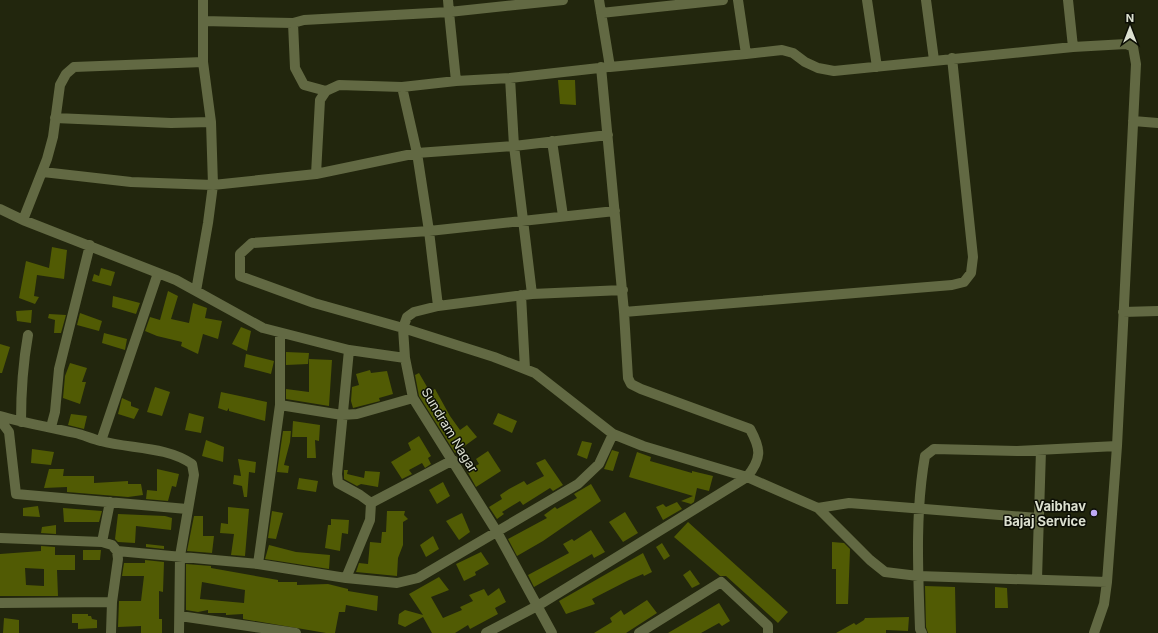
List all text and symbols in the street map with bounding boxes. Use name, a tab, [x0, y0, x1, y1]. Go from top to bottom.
north arrow	[1110, 8, 1150, 48]
text: N	[1126, 11, 1134, 25]
street label: Sundram Nagar	[418, 385, 482, 475]
place label: Vaibhav Bajaj Service	[1004, 498, 1086, 529]
marker: Vaibhav Bajaj Service	[1089, 508, 1099, 518]

